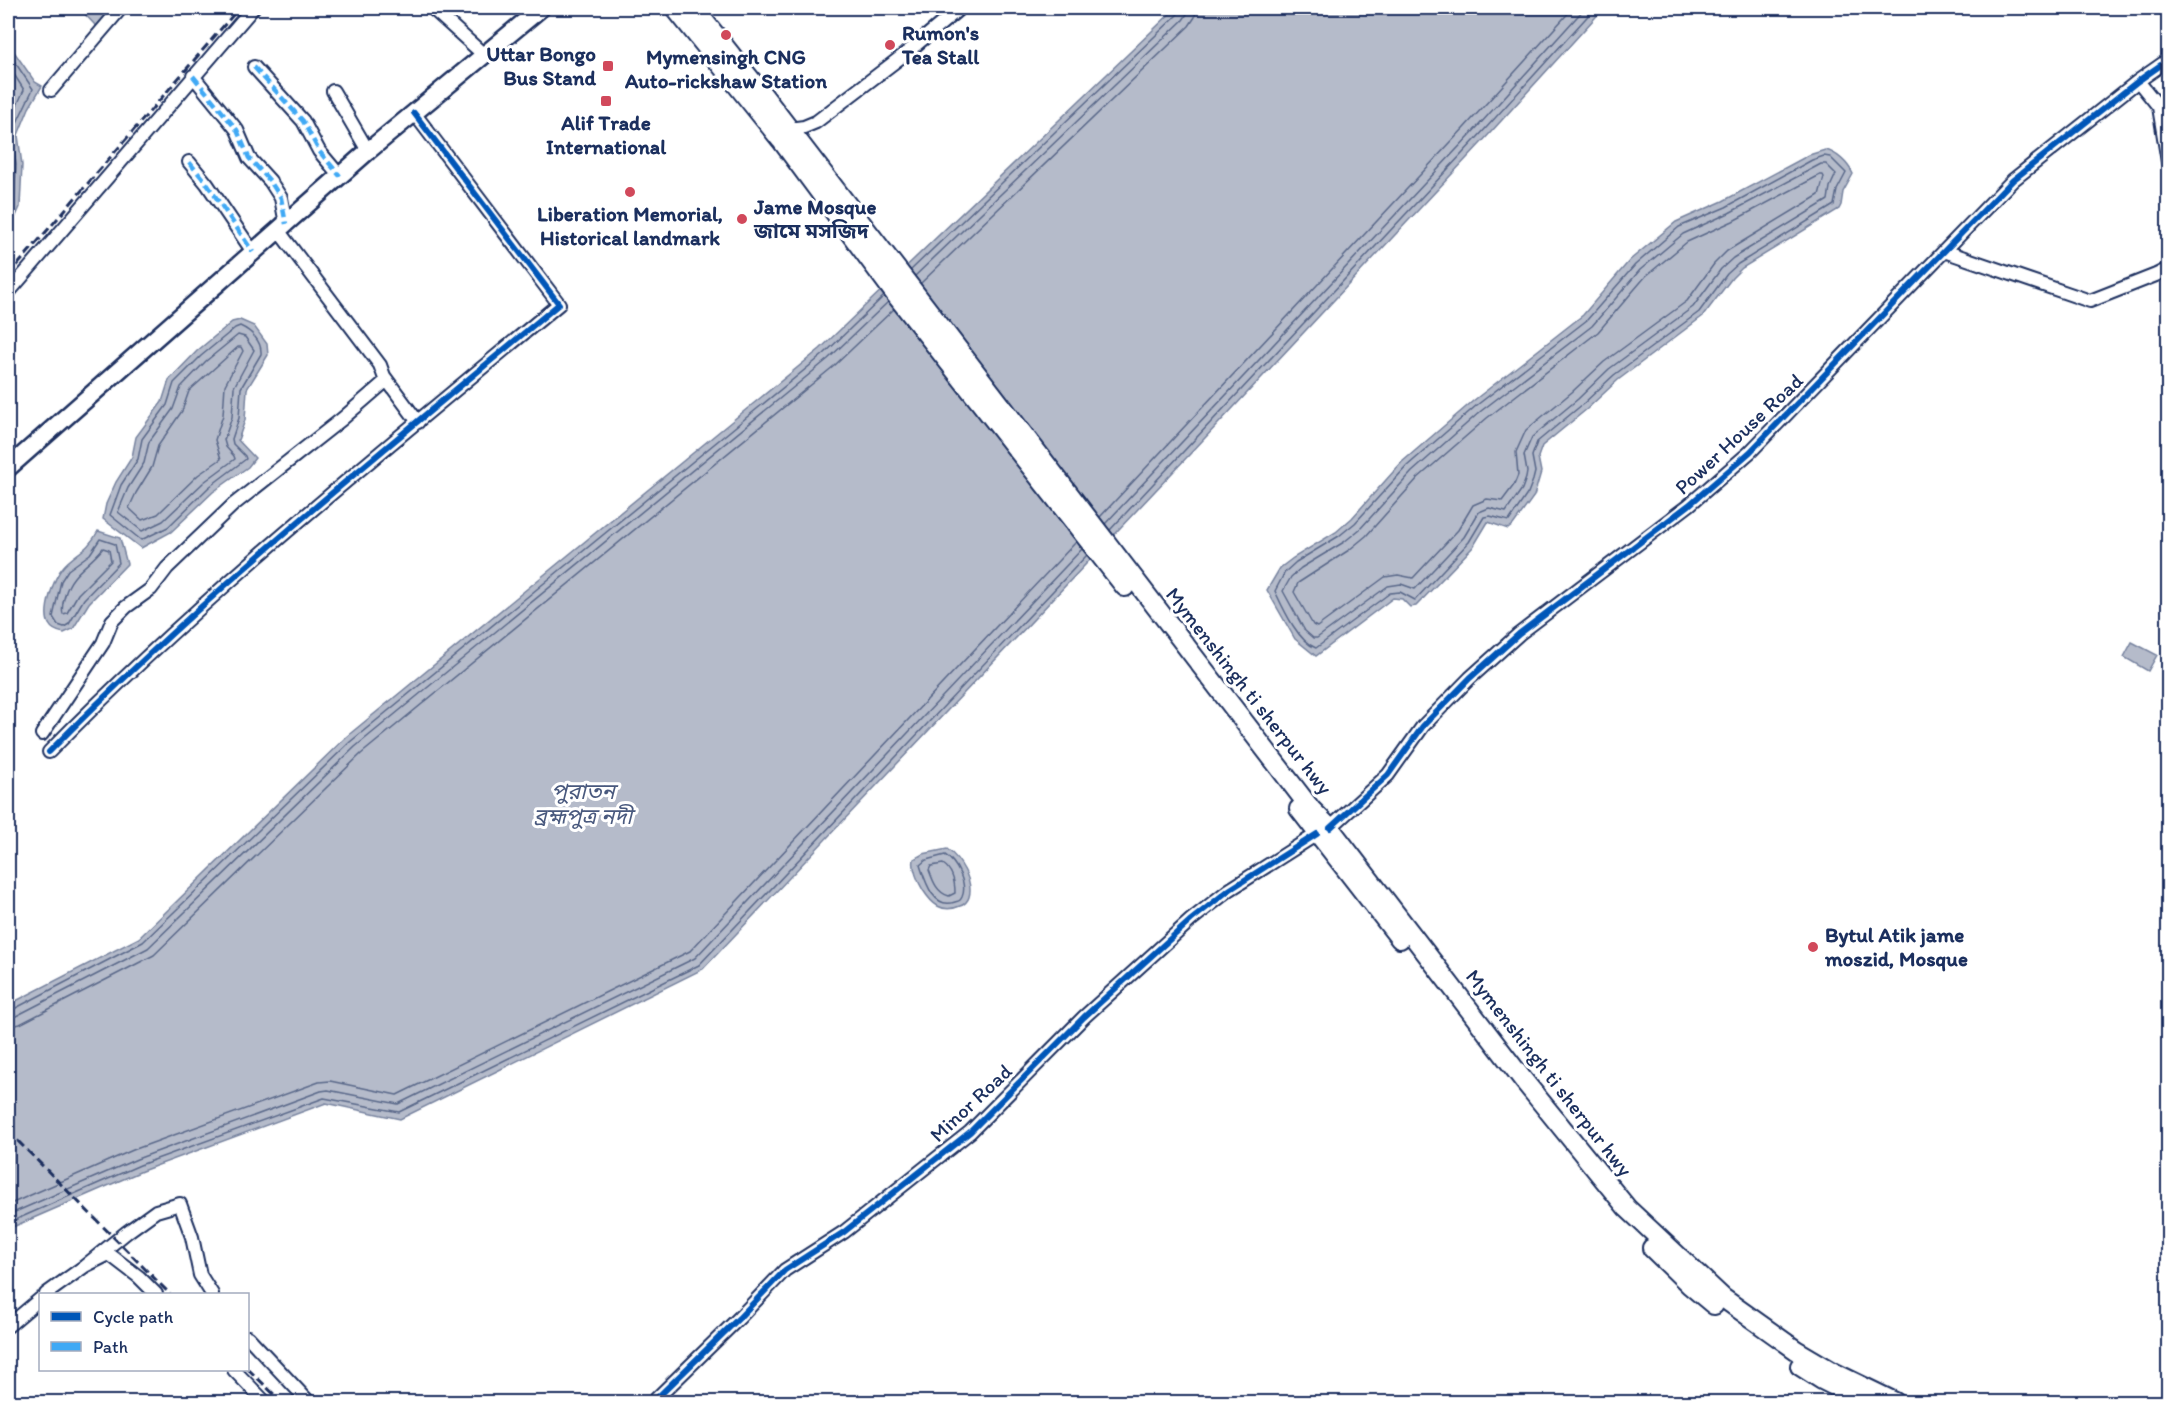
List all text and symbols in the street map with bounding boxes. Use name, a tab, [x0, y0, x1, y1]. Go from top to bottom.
place label: Rumon's Tea Stall	[901, 20, 980, 69]
marker: Mymensingh CNG Auto-rickshaw Station	[719, 28, 733, 42]
marker: Rumon's Tea Stall	[883, 38, 897, 52]
place label: Uttar Bongo Bus Stand	[486, 41, 596, 90]
place label: Mymensingh CNG Auto-rickshaw Station	[624, 44, 827, 93]
marker: Uttar Bongo Bus Stand	[601, 59, 615, 73]
marker: Alif Trade International	[599, 94, 613, 108]
place label: Alif Trade International	[546, 110, 667, 159]
marker: Liberation Memorial, Historical landmark	[623, 185, 637, 199]
place label: Jame Mosque জামে মসজিদ	[753, 194, 876, 243]
place label: Liberation Memorial, Historical landmark	[537, 201, 723, 250]
marker: Jame Mosque জামে মসজিদ	[735, 212, 749, 226]
street label: Power House Road	[1669, 368, 1808, 499]
street label: Mymenshingh ti sherpur hwy	[1161, 582, 1338, 799]
water label: পুরাতন ব্রহ্মপুত্র নদী	[534, 778, 636, 830]
place label: Bytul Atik jame moszid, Mosque	[1824, 922, 1968, 972]
marker: Bytul Atik jame moszid, Mosque	[1806, 940, 1820, 954]
street label: Mymenshingh ti sherpur hwy	[1461, 964, 1638, 1181]
street label: Minor Road	[924, 1058, 1017, 1147]
legend	[39, 1293, 249, 1371]
text: Cycle path	[93, 1306, 174, 1328]
text: Path	[93, 1336, 128, 1358]

